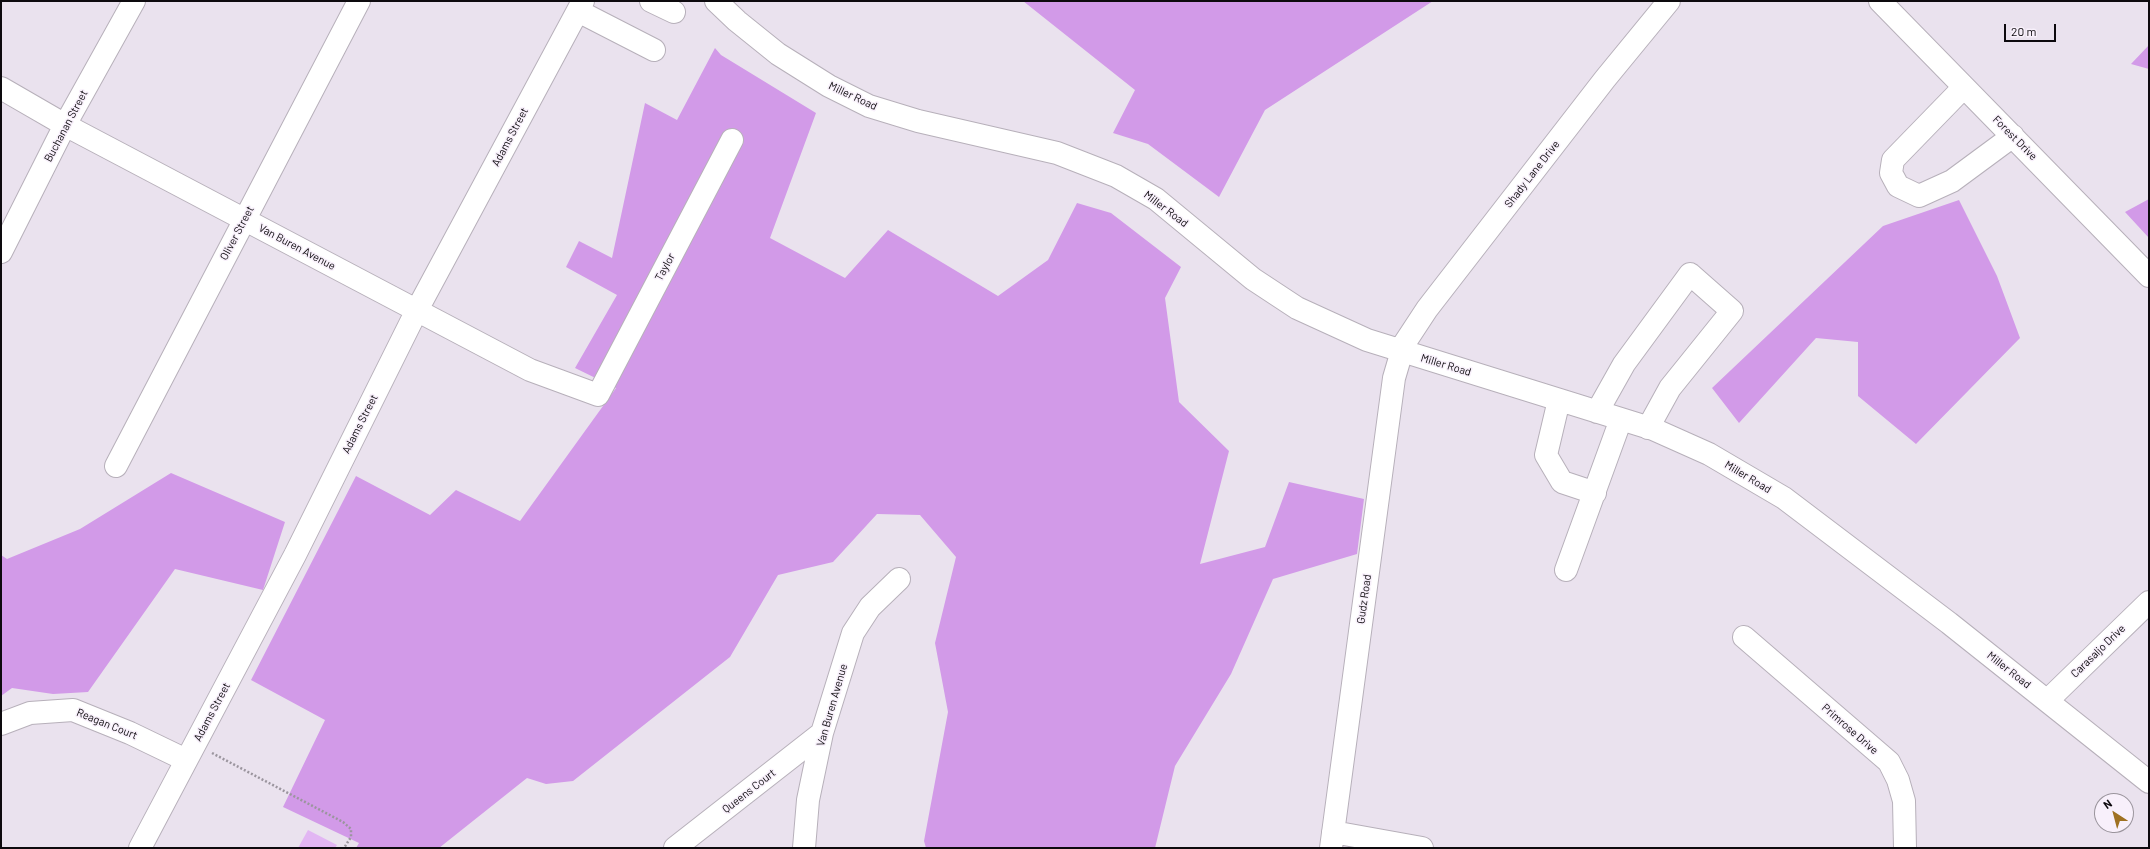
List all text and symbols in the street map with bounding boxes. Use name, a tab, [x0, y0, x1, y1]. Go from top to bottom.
scale bar	[2006, 16, 2058, 42]
text: 20 m	[2011, 24, 2037, 38]
street label: Miller Road	[827, 79, 879, 113]
street label: Buchanan Street	[41, 88, 91, 164]
street label: Adams Street	[489, 105, 531, 169]
street label: Forest Drive	[1990, 113, 2040, 163]
street label: Shady Lane Drive	[1502, 138, 1562, 210]
street label: Miller Road	[1141, 188, 1191, 230]
street label: Oliver Street	[217, 204, 257, 262]
street label: Van Buren Avenue	[256, 221, 338, 273]
street label: Taylor	[652, 251, 678, 283]
street label: Miller Road	[1419, 351, 1473, 379]
street label: Adams Street	[339, 392, 381, 456]
street label: Miller Road	[1722, 458, 1774, 496]
street label: Gudz Road	[1354, 573, 1374, 625]
street label: Carasaljo Drive	[2068, 622, 2128, 680]
street label: Miller Road	[1984, 649, 2034, 691]
street label: Van Buren Avenue	[814, 662, 850, 748]
street label: Adams Street	[191, 680, 233, 744]
street label: Primrose Drive	[1819, 701, 1881, 757]
street label: Reagan Court	[75, 706, 139, 742]
street label: Queens Court	[720, 766, 778, 816]
north arrow	[2094, 793, 2134, 833]
text: N	[2100, 796, 2114, 811]

